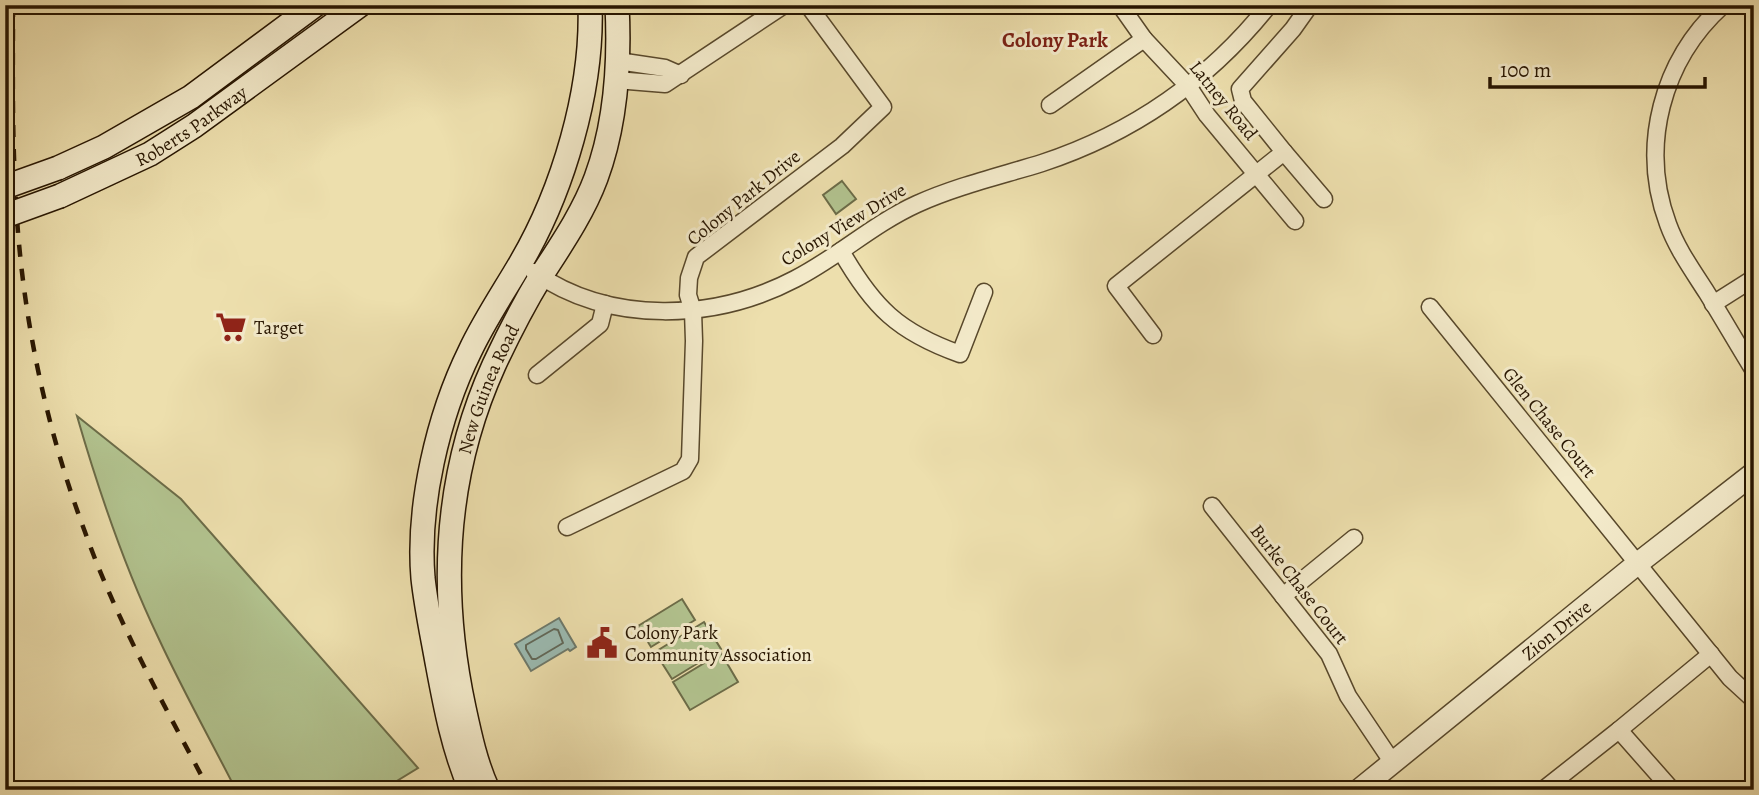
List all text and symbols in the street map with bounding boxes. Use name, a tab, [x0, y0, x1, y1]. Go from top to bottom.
district label: Colony Park	[1002, 26, 1108, 54]
scale bar	[1490, 46, 1705, 90]
street label: Latney Road	[1183, 55, 1264, 147]
text: 100 m	[1500, 56, 1551, 84]
street label: Roberts Parkway	[131, 79, 253, 173]
street label: Colony Park Drive	[681, 144, 806, 252]
street label: Colony View Drive	[776, 177, 911, 273]
supermarket icon: Target	[214, 310, 248, 344]
place label: Target	[254, 315, 304, 341]
street label: New Guinea Road	[452, 319, 526, 457]
street label: Glen Chase Court	[1497, 362, 1602, 483]
street label: Burke Chase Court	[1244, 519, 1354, 650]
street label: Zion Drive	[1517, 594, 1597, 667]
place label: Colony Park Community Association	[625, 620, 812, 668]
public building icon: Colony Park Community Association	[585, 626, 619, 660]

